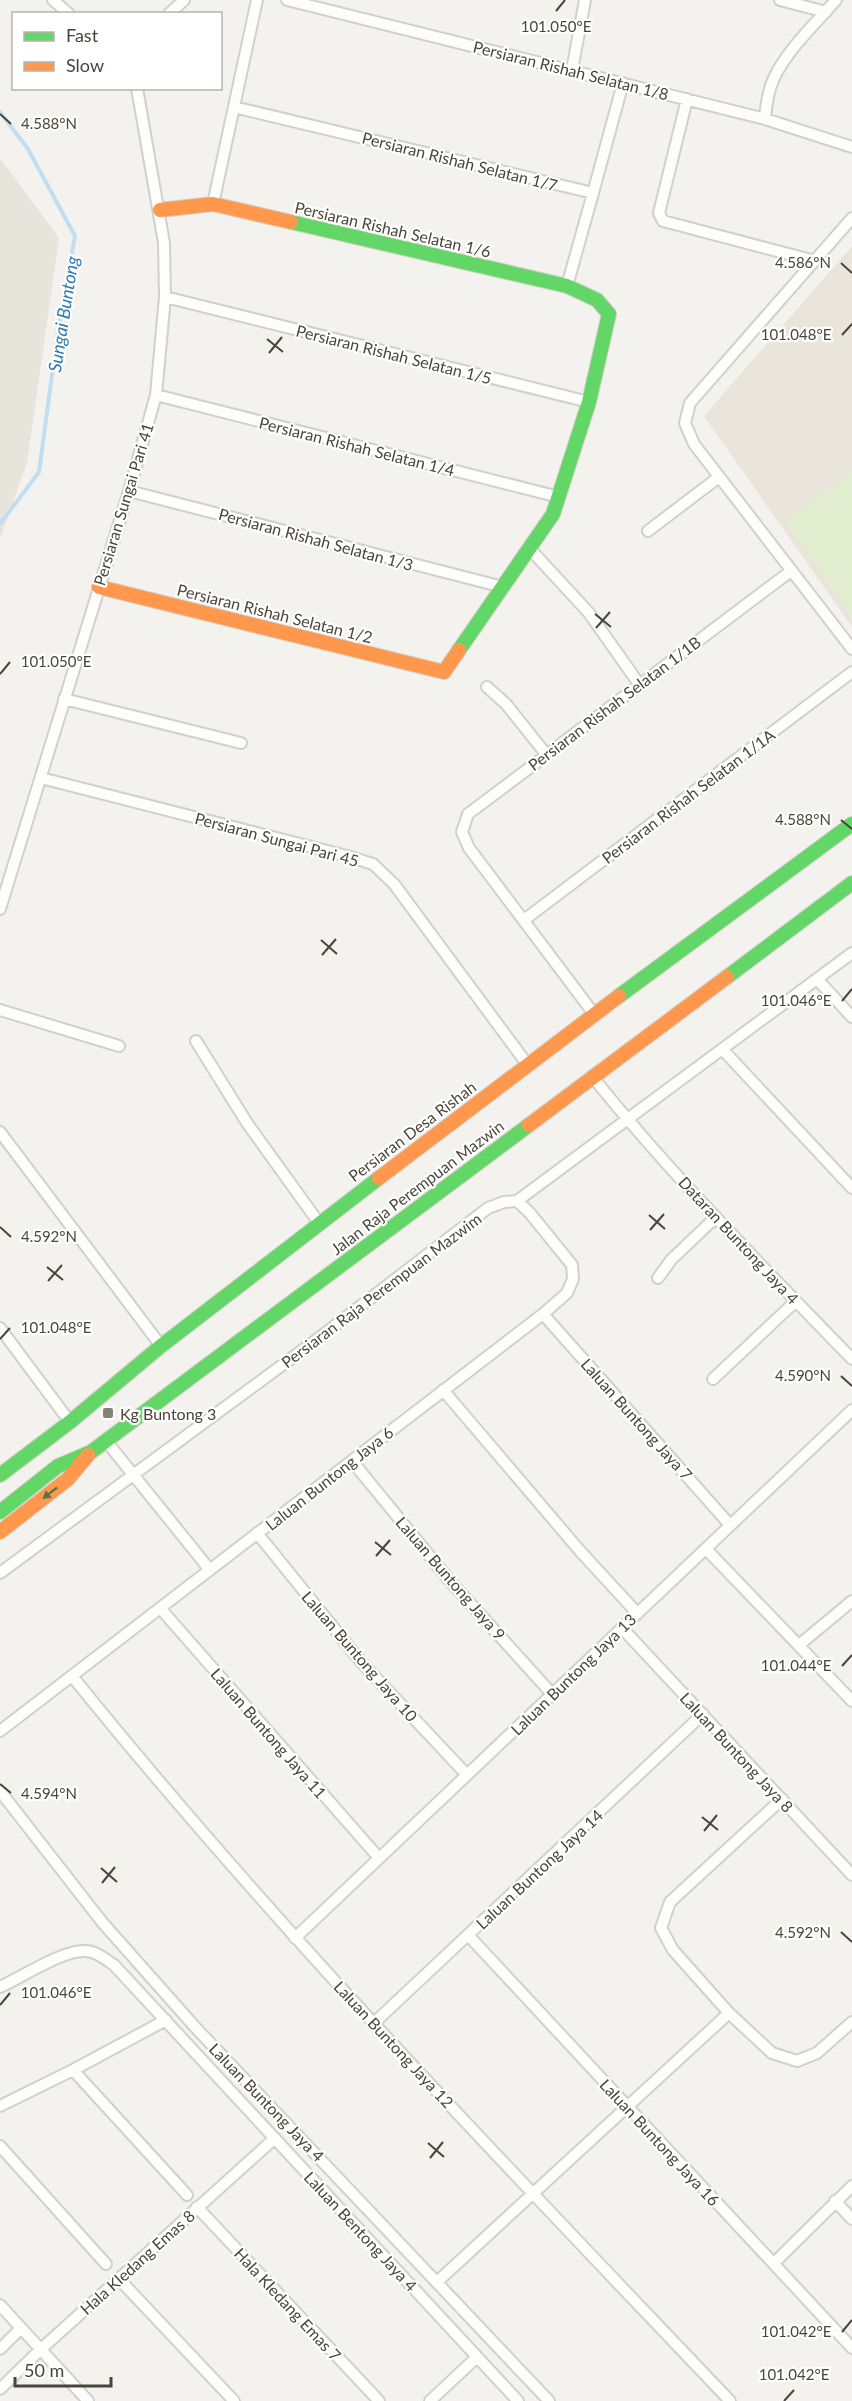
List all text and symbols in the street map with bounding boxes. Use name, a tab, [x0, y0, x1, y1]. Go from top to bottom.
legend	[12, 12, 222, 90]
text: 101.050°E	[521, 17, 591, 35]
text: Fast	[66, 24, 99, 46]
street label: Persiaran Rishah Selatan 1/8	[471, 37, 671, 103]
text: Slow	[66, 54, 104, 76]
text: 4.588°N	[21, 114, 77, 132]
street label: Persiaran Rishah Selatan 1/7	[360, 128, 560, 194]
street label: Persiaran Rishah Selatan 1/6	[293, 197, 493, 261]
text: 4.586°N	[775, 253, 831, 271]
water label: Sungai Buntong	[43, 254, 83, 374]
street label: Persiaran Rishah Selatan 1/5	[294, 321, 494, 387]
text: 101.048°E	[761, 325, 831, 343]
street label: Persiaran Rishah Selatan 1/4	[257, 413, 457, 479]
street label: Persiaran Sungai Pari 41	[89, 420, 157, 588]
street label: Persiaran Rishah Selatan 1/3	[217, 504, 415, 574]
street label: Persiaran Rishah Selatan 1/2	[175, 580, 375, 646]
street label: Persiaran Rishah Selatan 1/1B	[524, 632, 704, 774]
text: 101.050°E	[21, 652, 91, 670]
street label: Persiaran Rishah Selatan 1/1A	[598, 725, 778, 867]
street label: Persiaran Sungai Pari 45	[193, 808, 361, 870]
text: 4.588°N	[775, 810, 831, 828]
text: 101.046°E	[761, 991, 831, 1009]
street label: Persiaran Desa Rishah	[344, 1077, 480, 1185]
street label: Jalan Raja Perempuan Mazwin	[327, 1116, 507, 1258]
street label: Dataran Buntong Jaya 4	[675, 1172, 803, 1308]
street label: Persiaran Raja Perempuan Mazwim	[277, 1209, 485, 1371]
text: 4.592°N	[21, 1227, 77, 1245]
text: 101.048°E	[21, 1318, 91, 1336]
street label: Laluan Buntong Jaya 7	[577, 1354, 697, 1484]
text: 4.590°N	[775, 1366, 831, 1384]
place label: Kg Buntong 3	[120, 1404, 216, 1423]
marker: Kg Buntong 3	[101, 1406, 115, 1420]
street label: Laluan Buntong Jaya 6	[261, 1422, 397, 1534]
one-way arrow	[42, 1487, 57, 1499]
street label: Laluan Buntong Jaya 9	[392, 1513, 510, 1643]
street label: Laluan Buntong Jaya 10	[298, 1587, 422, 1725]
street label: Laluan Buntong Jaya 13	[507, 1609, 639, 1739]
text: 101.044°E	[761, 1656, 831, 1674]
street label: Laluan Buntong Jaya 11	[207, 1664, 331, 1802]
street label: Laluan Buntong Jaya 8	[677, 1688, 797, 1816]
text: 4.594°N	[21, 1784, 77, 1802]
street label: Laluan Buntong Jaya 14	[472, 1805, 606, 1933]
text: 4.592°N	[775, 1923, 831, 1941]
street label: Laluan Buntong Jaya 12	[330, 1977, 458, 2111]
text: 101.046°E	[21, 1983, 91, 2001]
street label: Laluan Buntong Jaya 4	[206, 2039, 328, 2165]
street label: Laluan Buntong Jaya 16	[596, 2075, 724, 2209]
street label: Laluan Bentong Jaya 4	[301, 2167, 421, 2295]
street label: Hala Kledang Emas 8	[76, 2206, 198, 2318]
street label: Hala Kledang Emas 7	[231, 2244, 345, 2364]
text: 101.042°E	[761, 2322, 831, 2340]
scale bar	[15, 2350, 111, 2388]
text: 50 m	[24, 2359, 64, 2381]
text: 101.042°E	[759, 2365, 829, 2383]

